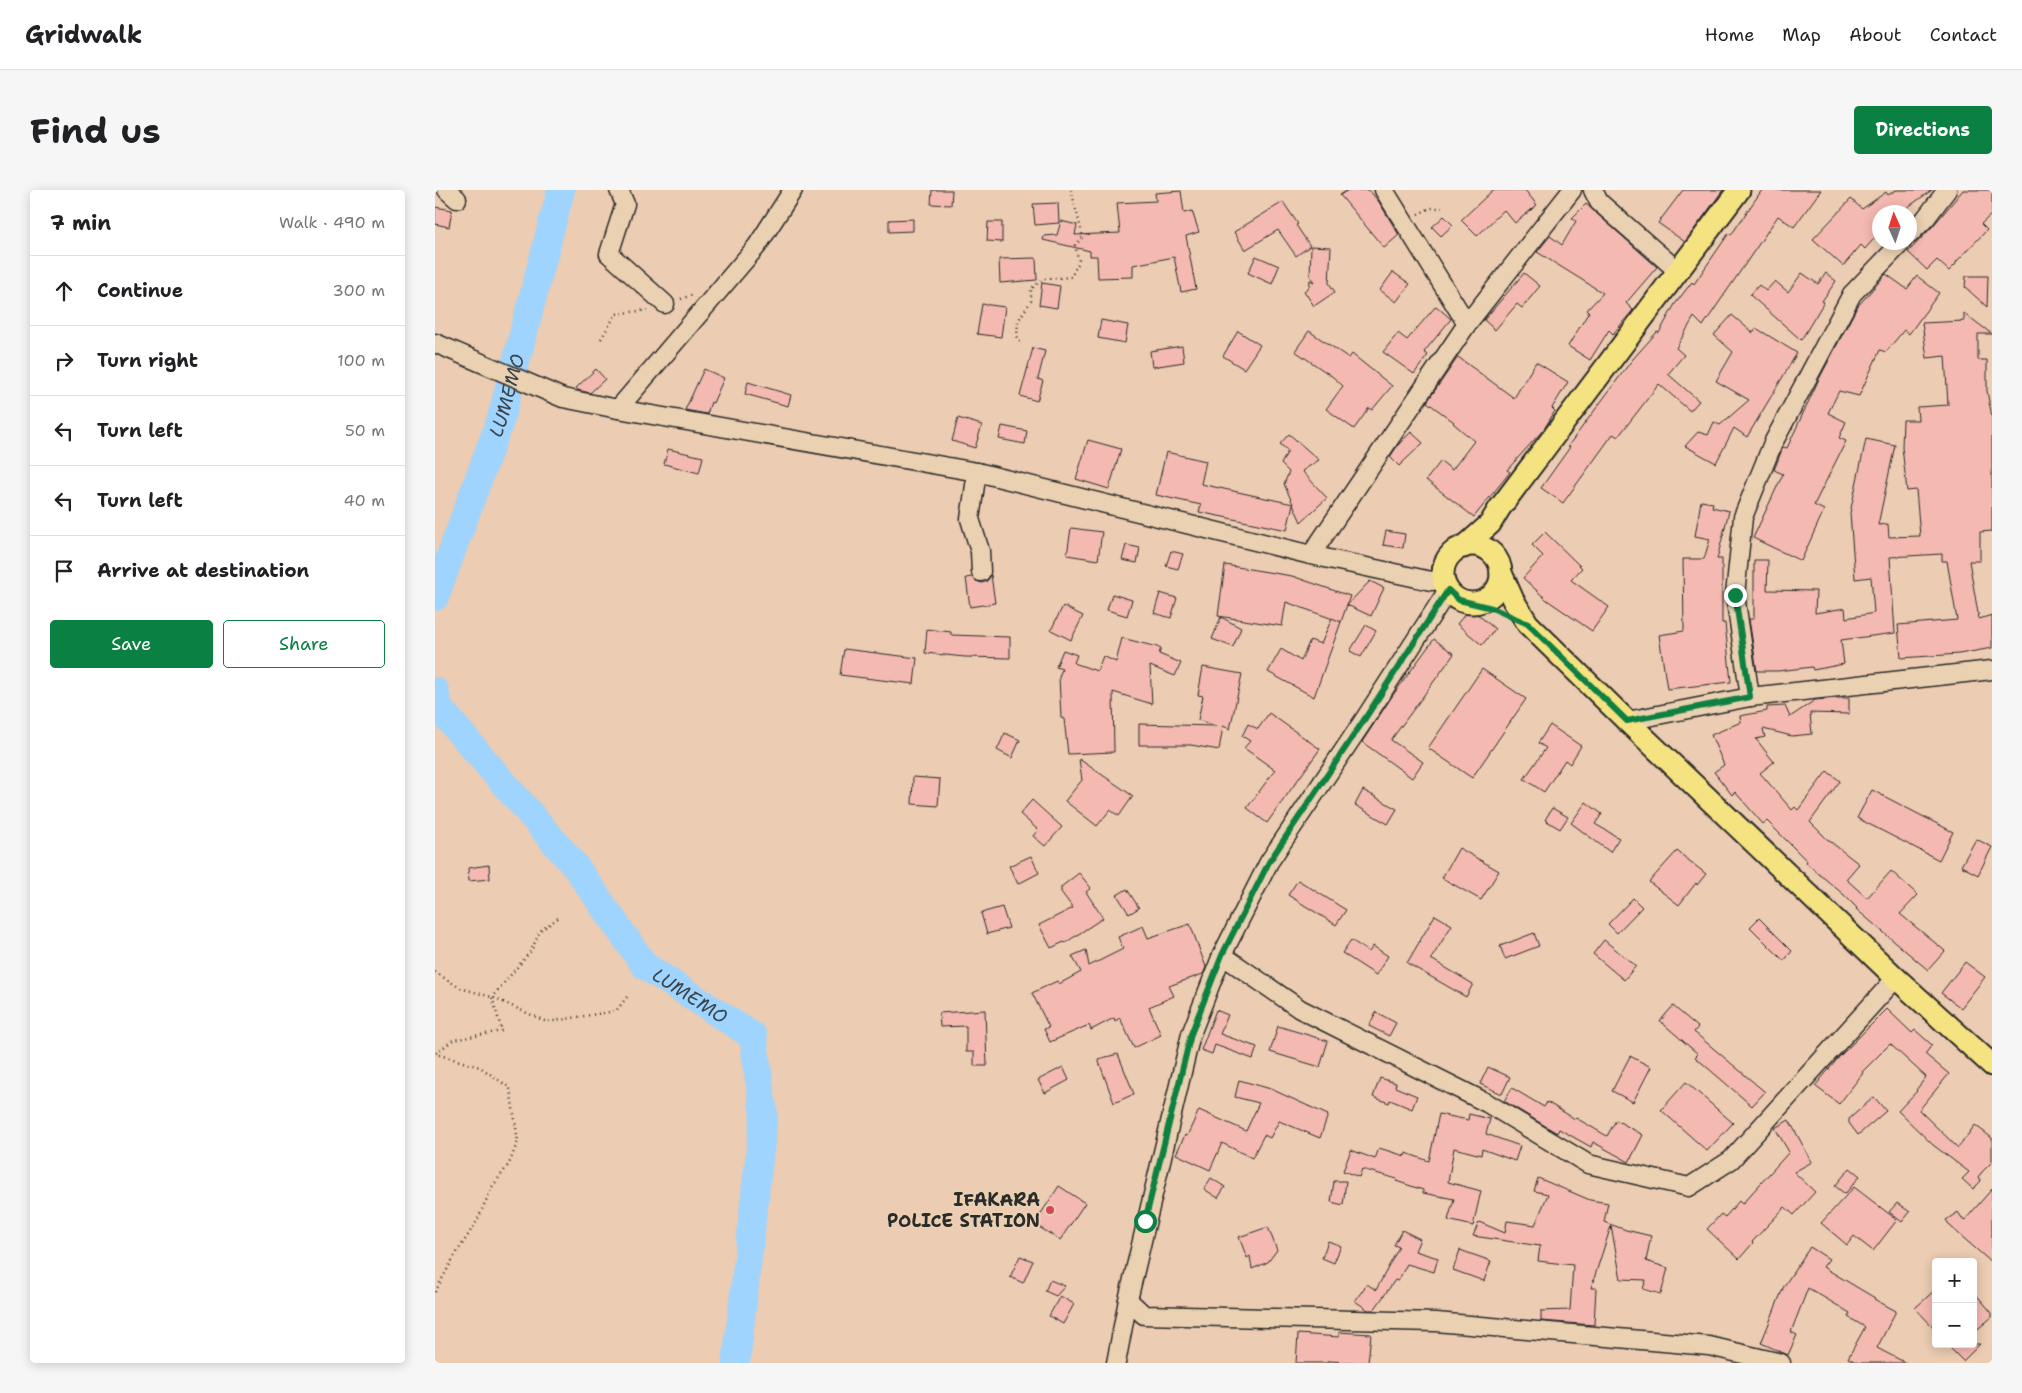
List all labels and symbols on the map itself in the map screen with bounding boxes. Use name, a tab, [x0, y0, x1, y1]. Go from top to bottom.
north arrow	[1872, 205, 1917, 250]
water label: LUMEMO	[483, 351, 530, 440]
route end	[1724, 584, 1747, 607]
water label: LUMEMO	[648, 962, 733, 1029]
place label: IFAKARA POLICE STATION	[887, 1188, 1040, 1233]
marker: IFAKARA POLICE STATION	[1044, 1204, 1056, 1216]
route start	[1134, 1210, 1157, 1233]

